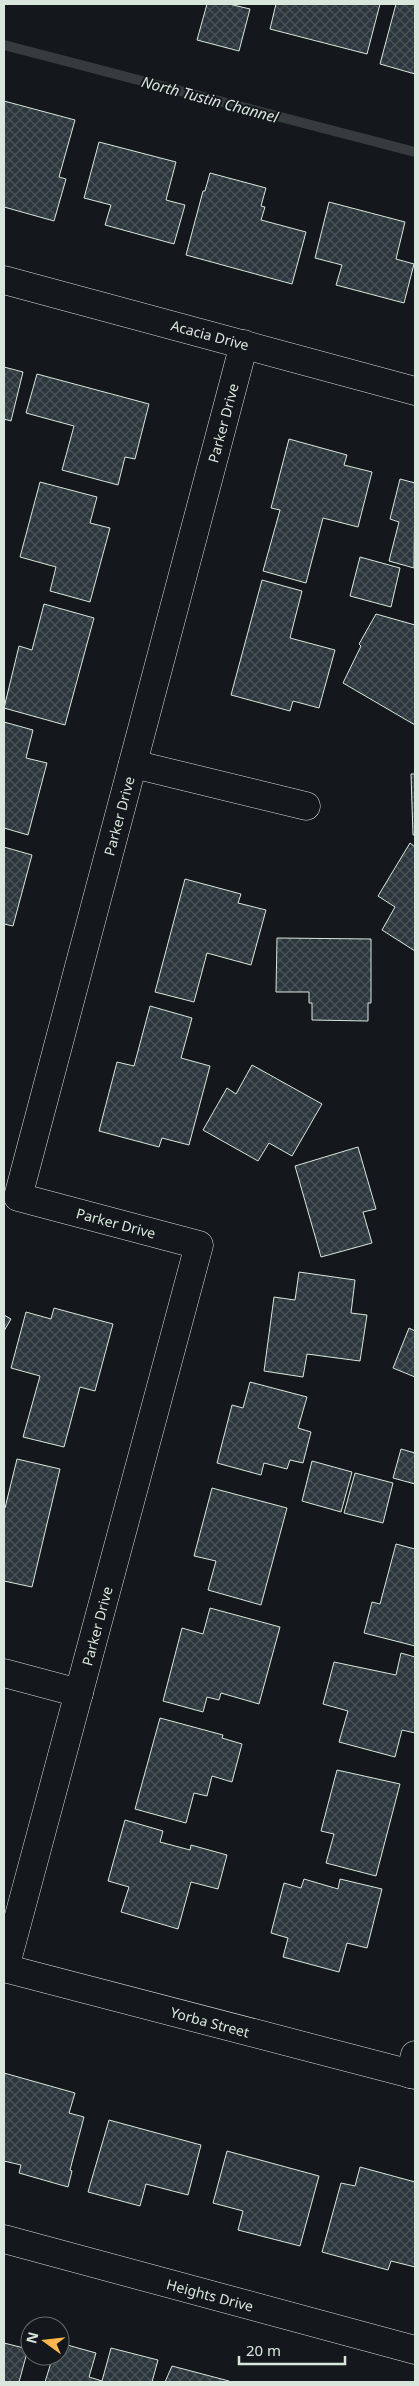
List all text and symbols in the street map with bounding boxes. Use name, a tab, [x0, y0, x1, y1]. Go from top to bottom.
water label: North Tustin Channel	[139, 71, 282, 127]
street label: Acacia Drive	[169, 315, 251, 355]
street label: Parker Drive	[203, 381, 243, 465]
street label: Parker Drive	[99, 774, 139, 858]
street label: Parker Drive	[74, 1203, 158, 1243]
street label: Parker Drive	[77, 1584, 117, 1668]
street label: Yorba Street	[169, 2002, 251, 2042]
street label: Heights Drive	[164, 2274, 256, 2316]
north arrow	[20, 2316, 70, 2366]
text: N	[21, 2330, 43, 2345]
scale bar	[239, 2334, 345, 2366]
text: 20 m	[246, 2340, 281, 2360]

